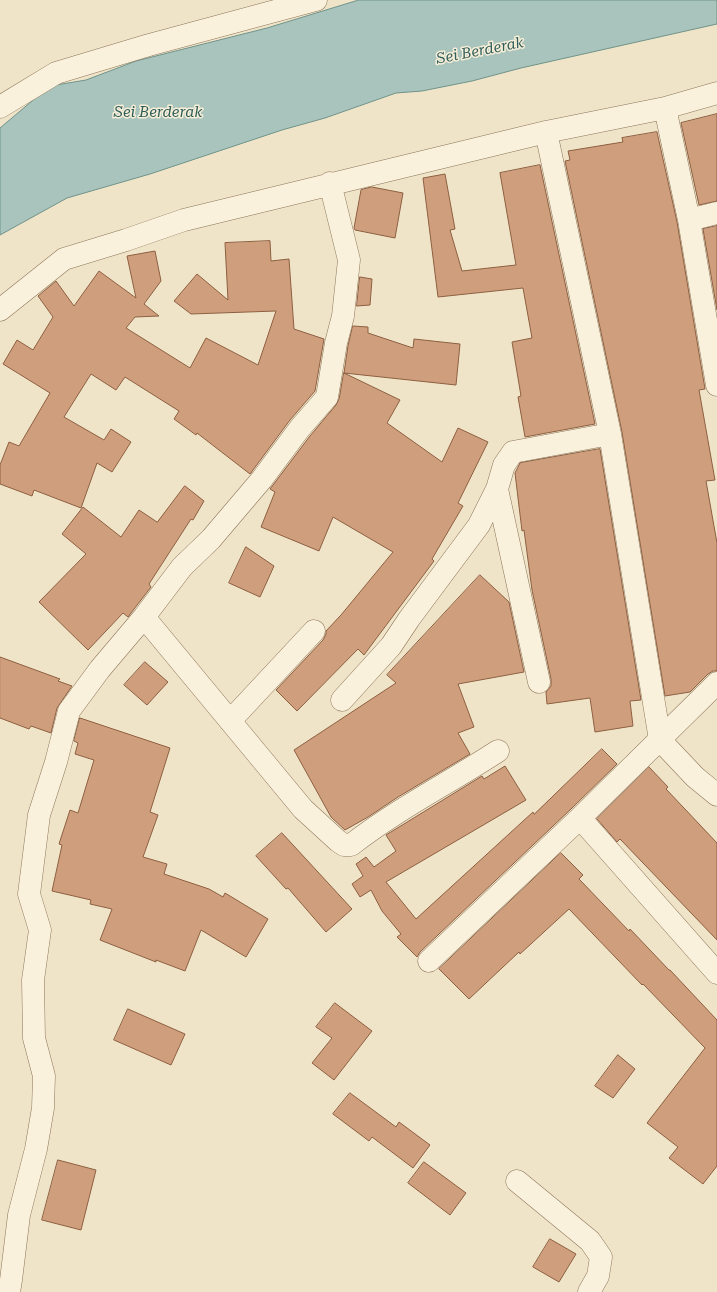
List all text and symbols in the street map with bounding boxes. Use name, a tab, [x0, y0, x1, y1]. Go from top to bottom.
water label: Sei Berderak	[435, 34, 525, 68]
water label: Sei Berderak	[114, 104, 202, 122]

